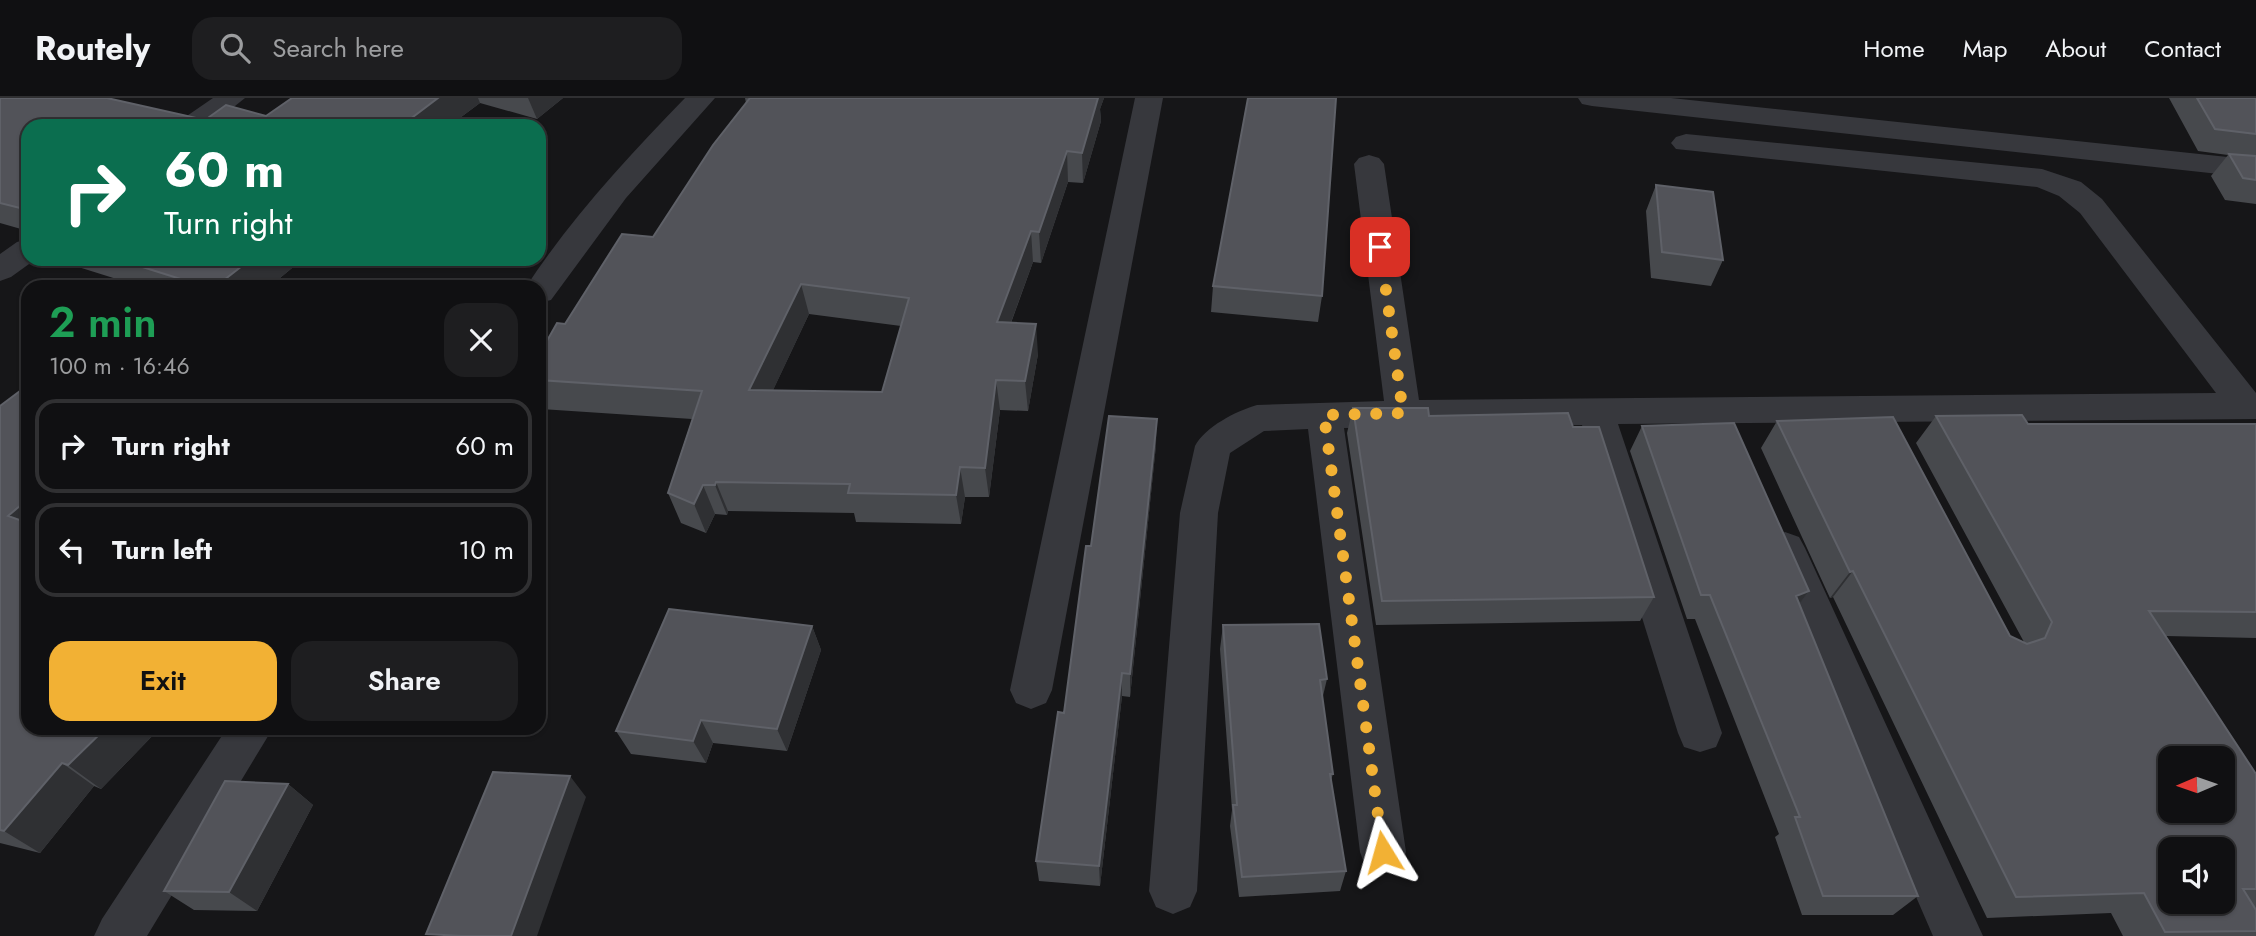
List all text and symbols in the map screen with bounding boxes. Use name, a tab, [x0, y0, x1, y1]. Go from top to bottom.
search box	[192, 17, 682, 80]
text: Routely	[35, 25, 150, 72]
icon: search	[216, 29, 254, 67]
text: Search here	[272, 29, 404, 67]
text: Home	[1863, 31, 1925, 66]
text: Map	[1963, 31, 2007, 66]
text: About	[2045, 31, 2106, 66]
text: Contact	[2144, 31, 2221, 66]
text: 60 m	[164, 135, 284, 205]
icon: right	[49, 147, 140, 238]
text: Turn right	[164, 200, 293, 246]
pin	[1350, 217, 1410, 277]
icon: arrive	[1361, 228, 1399, 266]
text: 2 min	[49, 292, 157, 353]
button: close	[444, 303, 518, 377]
text: 100 m · 16:46	[49, 349, 190, 383]
icon: right	[53, 427, 91, 465]
text: Turn right	[112, 427, 230, 465]
text: 60 m	[455, 427, 514, 465]
icon: left	[53, 531, 91, 569]
text: Turn left	[112, 531, 212, 569]
text: 10 m	[459, 531, 514, 569]
button: Exit	[49, 641, 277, 721]
button: Share	[291, 641, 518, 721]
north arrow	[2158, 746, 2235, 822]
map controls	[2158, 746, 2235, 914]
position arrow	[1346, 815, 1420, 889]
button: sound	[2158, 837, 2235, 914]

